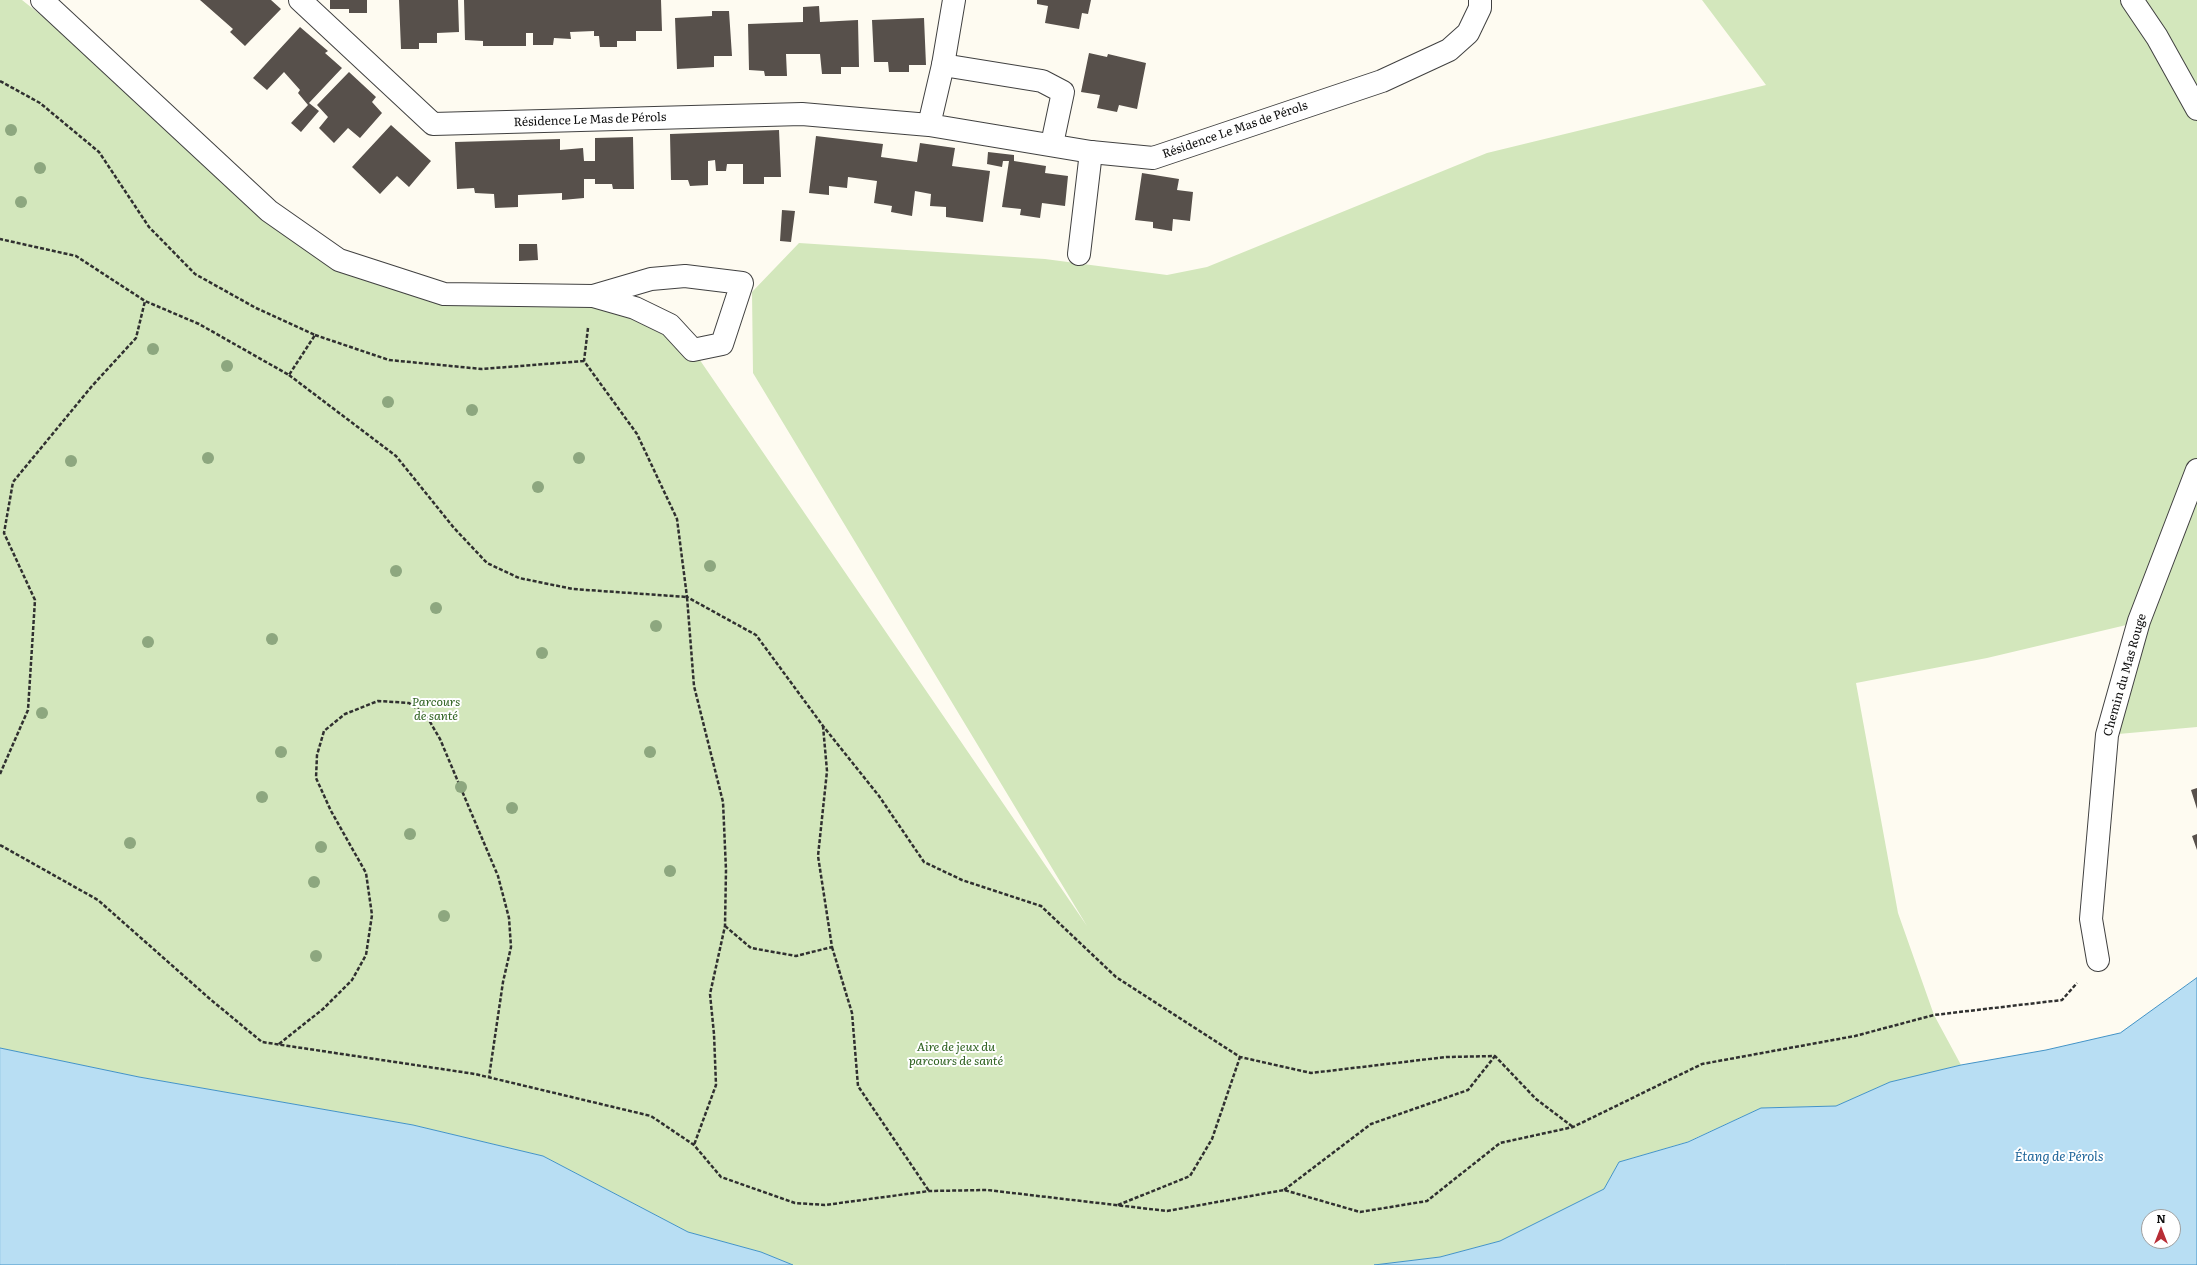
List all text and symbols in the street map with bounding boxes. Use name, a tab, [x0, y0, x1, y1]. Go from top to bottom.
street label: Résidence Le Mas de Pérols	[1160, 98, 1310, 162]
street label: Résidence Le Mas de Pérols	[513, 110, 667, 130]
street label: Chemin du Mas Rouge	[2101, 612, 2149, 738]
park label: Parcours de santé	[412, 695, 460, 723]
park label: Aire de jeux du parcours de santé	[909, 1040, 1003, 1068]
water label: Étang de Pérols	[2015, 1149, 2103, 1165]
north arrow	[2141, 1209, 2181, 1249]
text: N	[2156, 1210, 2166, 1226]

